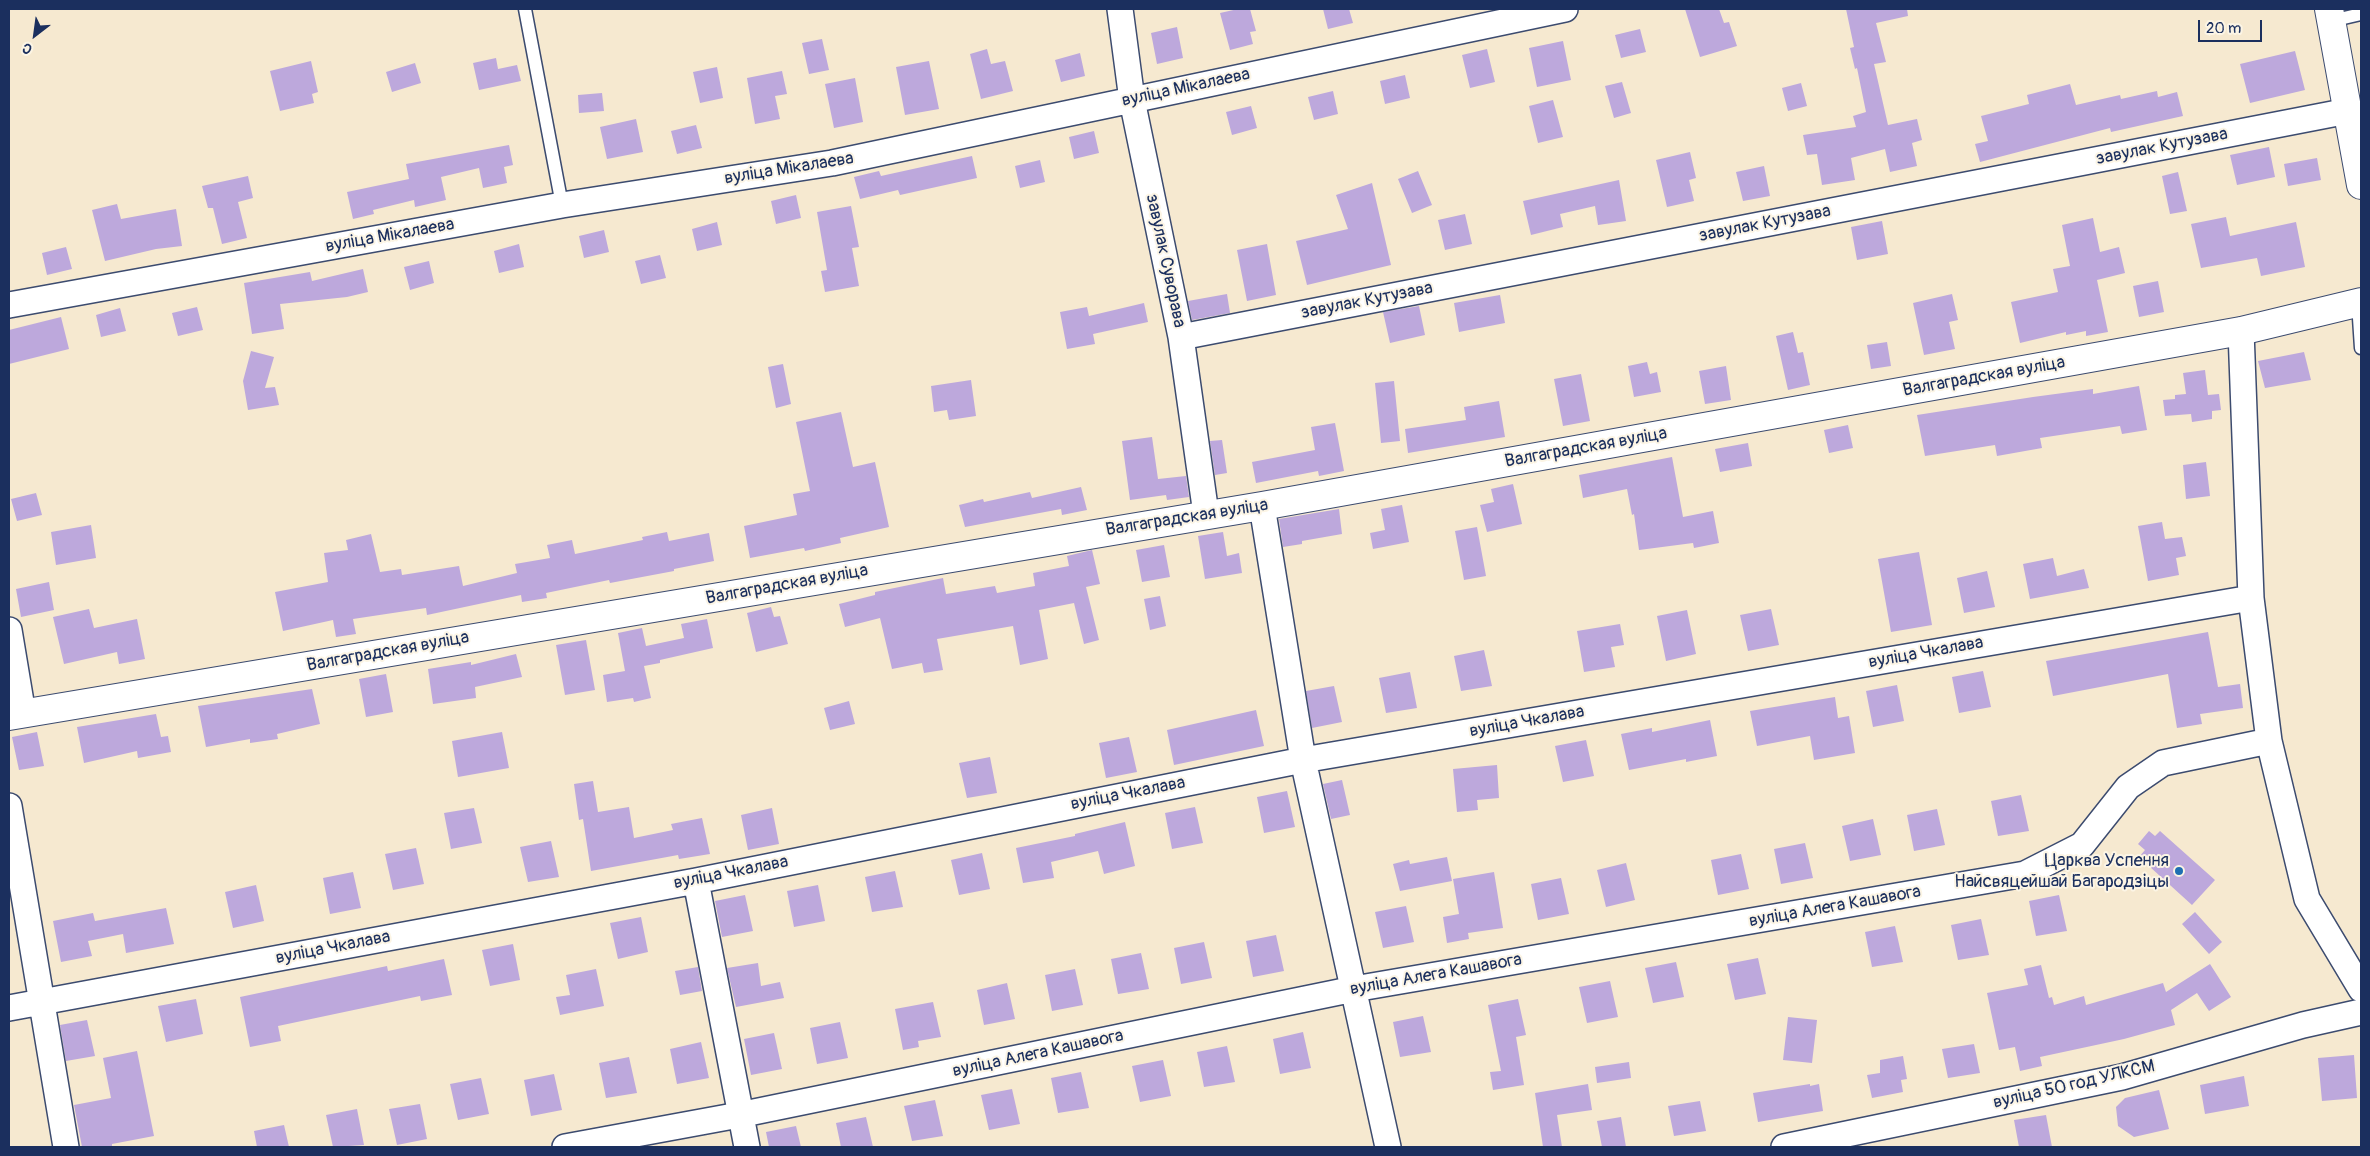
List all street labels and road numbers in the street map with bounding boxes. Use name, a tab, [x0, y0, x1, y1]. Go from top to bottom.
street label: вуліца Мікалаева	[1120, 64, 1252, 112]
street label: завулак Кутузава	[2094, 124, 2230, 170]
street label: вуліца Мікалаева	[723, 148, 855, 190]
street label: завулак Суворава	[1140, 192, 1190, 330]
street label: завулак Кутузава	[1697, 201, 1833, 247]
street label: вуліца Мікалаева	[324, 214, 456, 258]
street label: завулак Кутузава	[1299, 278, 1435, 324]
street label: Валгаградская вуліца	[1901, 352, 2067, 402]
street label: Валгаградская вуліца	[1503, 423, 1669, 473]
street label: Валгаградская вуліца	[1104, 494, 1270, 542]
street label: Валгаградская вуліца	[704, 560, 870, 610]
street label: Валгаградская вуліца	[305, 627, 471, 677]
street label: вуліца Чкалава	[1867, 632, 1985, 674]
street label: вуліца Чкалава	[1468, 701, 1586, 743]
street label: вуліца Чкалава	[1069, 772, 1187, 816]
street label: вуліца Чкалава	[672, 851, 790, 895]
street label: вуліца Алега Кашавога	[1747, 881, 1923, 933]
street label: вуліца Чкалава	[274, 926, 392, 970]
street label: вуліца Алега Кашавога	[1348, 949, 1524, 1001]
street label: вуліца Алега Кашавога	[951, 1025, 1125, 1083]
street label: вуліца 50 год УЛКСМ	[1991, 1056, 2157, 1114]

